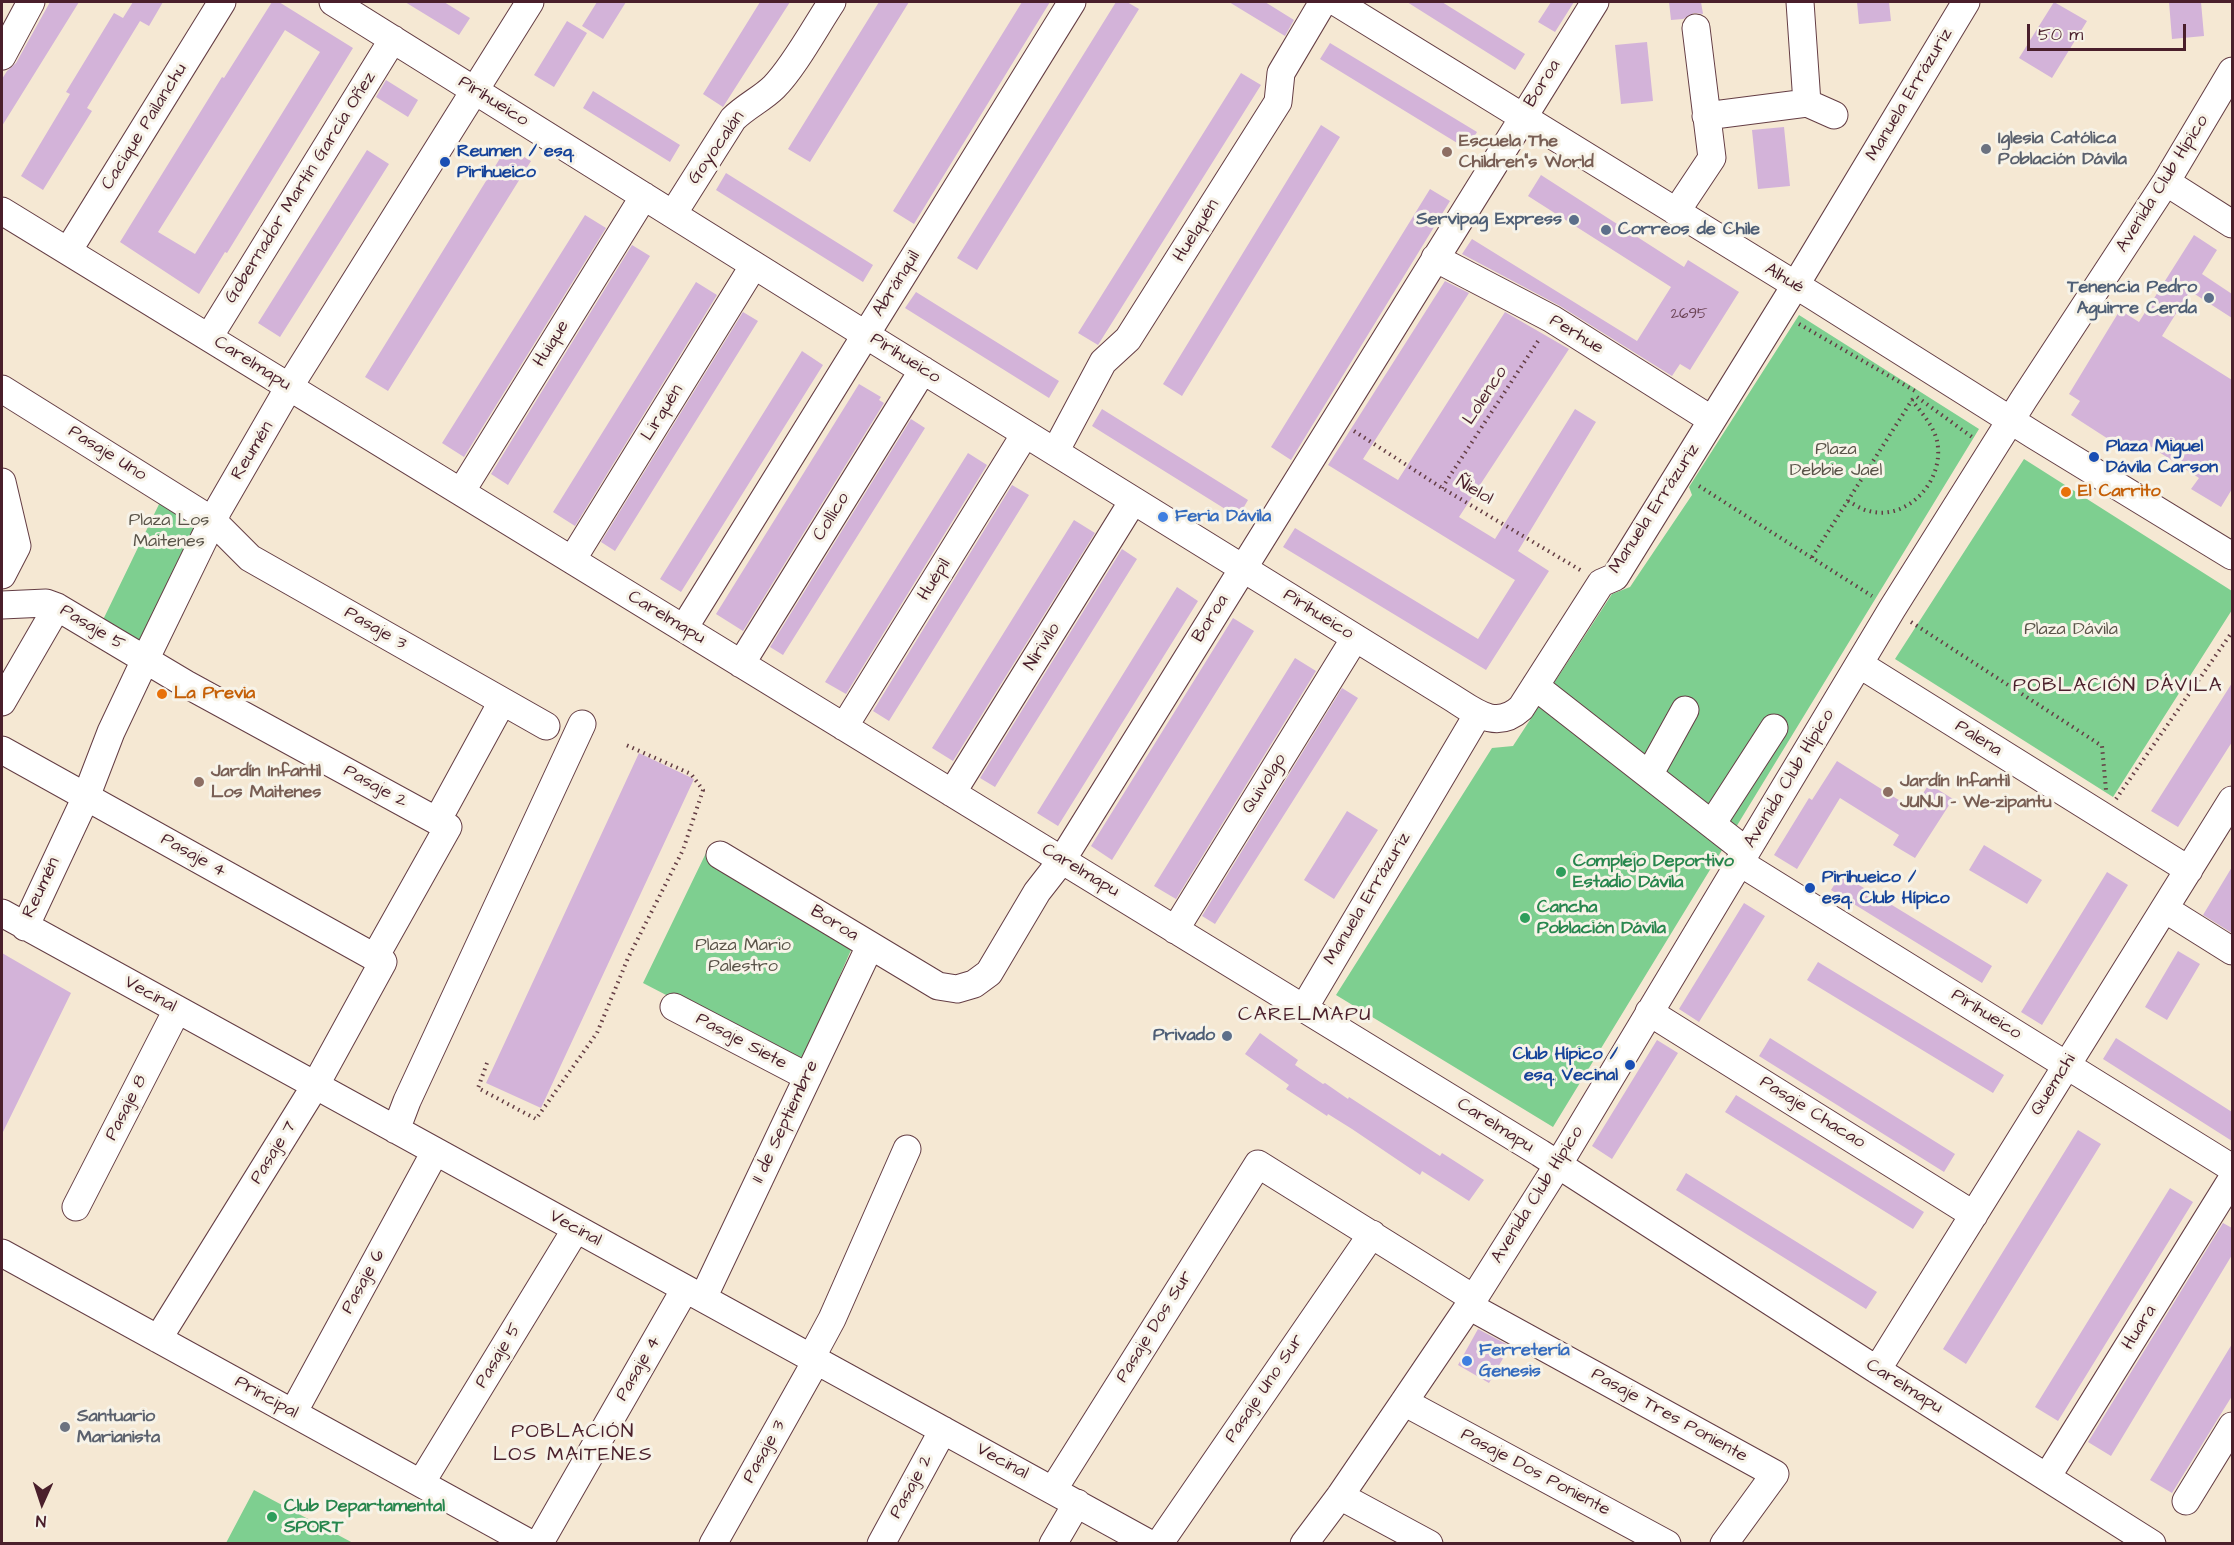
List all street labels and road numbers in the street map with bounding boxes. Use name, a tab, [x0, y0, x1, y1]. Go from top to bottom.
street label: Manuela Errázuriz	[1862, 25, 1958, 165]
street label: Boroa	[1520, 56, 1566, 112]
street label: Cacique Pailanchu	[97, 60, 193, 194]
street label: Gobernador Martín García Oñez	[221, 68, 381, 308]
street label: Pirihueico	[454, 72, 532, 132]
street label: Goyocalán	[684, 107, 750, 189]
street label: Avenida Club Hípico	[2112, 111, 2214, 257]
street label: Huelquén	[1169, 196, 1225, 266]
street label: Abránquil	[868, 247, 926, 321]
street label: Alhué	[1760, 259, 1808, 299]
street label: Perhue	[1545, 311, 1607, 359]
street label: Huique	[529, 317, 575, 371]
street label: Pirihueico	[866, 329, 944, 389]
street label: Carelmapu	[210, 332, 294, 396]
street label: Lolenco	[1459, 363, 1513, 429]
street label: Lirquén	[637, 381, 689, 445]
street label: Reumén	[227, 418, 279, 484]
street label: Pasaje Uno	[64, 421, 150, 487]
street label: Manuela Errázuriz	[1605, 440, 1705, 578]
street label: Ñielol	[1451, 472, 1497, 510]
street label: Collico	[809, 489, 855, 545]
street label: Huépil	[914, 555, 956, 605]
street label: Pirihueico	[1279, 585, 1357, 645]
street label: Carelmapu	[623, 586, 709, 650]
street label: Boroa	[1188, 591, 1234, 647]
street label: Pasaje 5	[56, 600, 128, 656]
street label: Pasaje 3	[340, 603, 410, 655]
street label: Nirivilo	[1020, 619, 1066, 675]
street label: Avenida Club Hípico	[1740, 706, 1840, 852]
street label: Palena	[1950, 716, 2006, 762]
street label: Quivolgo	[1238, 750, 1292, 818]
street label: Pasaje 2	[339, 761, 411, 813]
street label: Pasaje 4	[157, 829, 229, 883]
street label: Manuela Errázuriz	[1320, 829, 1416, 969]
street label: Carelmapu	[1037, 839, 1123, 903]
street label: Reumén	[19, 854, 65, 922]
street label: Boroa	[806, 901, 862, 947]
street label: Vecinal	[120, 972, 180, 1018]
street label: Pirihueico	[1947, 985, 2025, 1045]
street label: Pasaje Siete	[692, 1009, 790, 1075]
street label: Quemchi	[2027, 1050, 2081, 1120]
street label: 11 de Septiembre	[748, 1057, 824, 1187]
street label: Pasaje 8	[101, 1072, 153, 1144]
street label: Pasaje Chacao	[1755, 1072, 1869, 1154]
street label: Carelmapu	[1453, 1094, 1537, 1158]
street label: Pasaje 7	[246, 1118, 302, 1188]
street label: Avenida Club Hípico	[1487, 1122, 1589, 1268]
street label: Vecinal	[545, 1206, 605, 1252]
street label: Pasaje 6	[338, 1246, 390, 1318]
street label: Pasaje Dos Sur	[1112, 1267, 1198, 1387]
street label: Huara	[2118, 1302, 2162, 1354]
street label: Pasaje 5	[471, 1320, 527, 1392]
street label: Pasaje Uno Sur	[1221, 1331, 1309, 1447]
street label: Pasaje 4	[612, 1333, 666, 1405]
street label: Carelmapu	[1862, 1355, 1946, 1419]
street label: Pasaje Tres Poniente	[1587, 1364, 1751, 1468]
street label: Principal	[230, 1372, 302, 1424]
street label: Pasaje 3	[739, 1417, 791, 1487]
street label: Pasaje Dos Poniente	[1457, 1424, 1613, 1522]
street label: Vecinal	[972, 1439, 1032, 1485]
street label: Pasaje 2	[886, 1451, 938, 1523]

